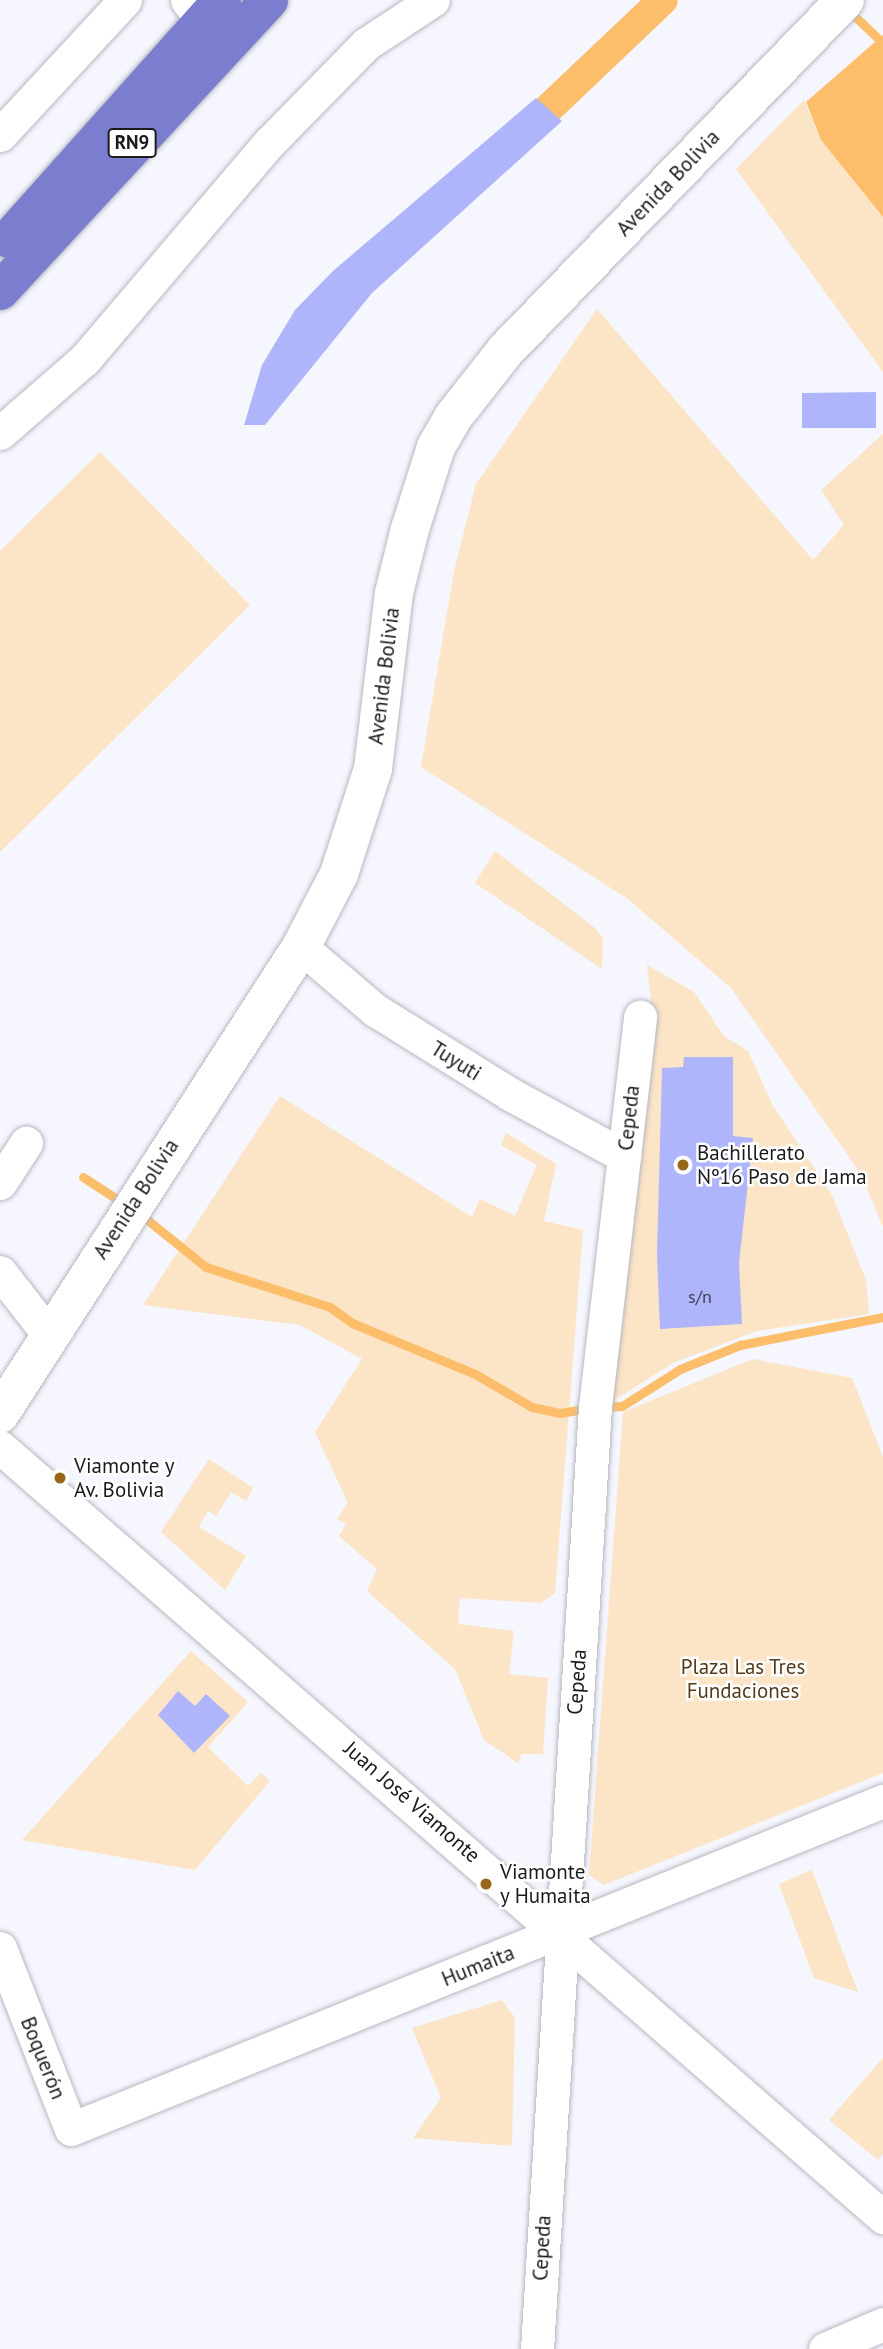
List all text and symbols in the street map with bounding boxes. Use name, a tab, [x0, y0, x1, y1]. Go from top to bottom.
street label: Avenida Bolivia	[611, 125, 725, 241]
road number: RN9	[108, 127, 156, 158]
street label: Avenida Bolivia	[363, 606, 405, 746]
street label: Tuyuti	[426, 1036, 486, 1086]
street label: Cepeda	[613, 1084, 645, 1152]
street label: Avenida Bolivia	[88, 1134, 184, 1264]
place label: Bachillerato Nº16 Paso de Jama	[697, 1140, 867, 1190]
marker: Bachillerato Nº16 Paso de Jama	[675, 1157, 691, 1173]
house number: s/n	[688, 1286, 712, 1308]
place label: Viamonte y Av. Bolivia	[74, 1453, 175, 1503]
marker: Viamonte y Av. Bolivia	[52, 1470, 68, 1486]
street label: Cepeda	[562, 1648, 592, 1716]
park label: Plaza Las Tres Fundaciones	[680, 1654, 806, 1704]
street label: Juan José Viamonte	[339, 1736, 485, 1868]
place label: Viamonte y Humaita	[500, 1859, 591, 1909]
marker: Viamonte y Humaita	[478, 1876, 494, 1892]
street label: Humaita	[438, 1940, 518, 1992]
street label: Boquerón	[15, 2013, 71, 2103]
street label: Cepeda	[528, 2215, 556, 2281]

